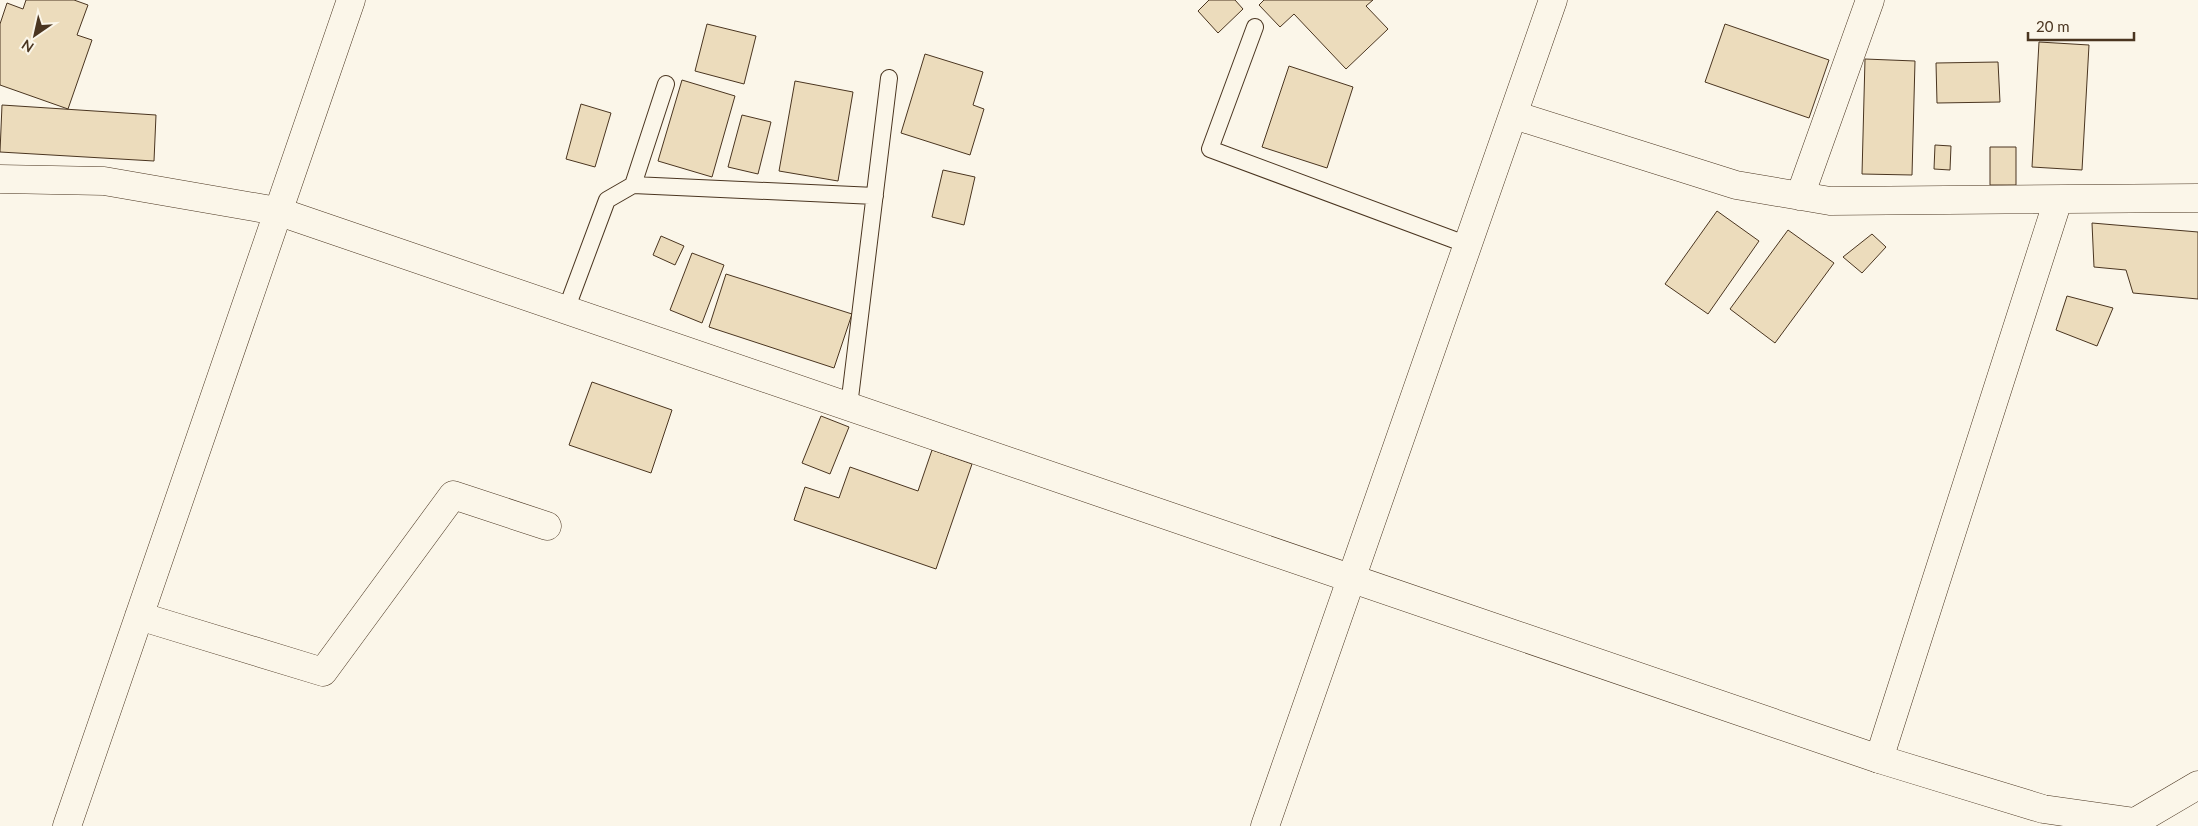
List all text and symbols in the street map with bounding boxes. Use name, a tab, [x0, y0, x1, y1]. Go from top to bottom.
north arrow	[10, 10, 60, 60]
scale bar	[2028, 10, 2134, 42]
text: 20 m	[2036, 17, 2070, 35]
text: N	[18, 36, 37, 56]

